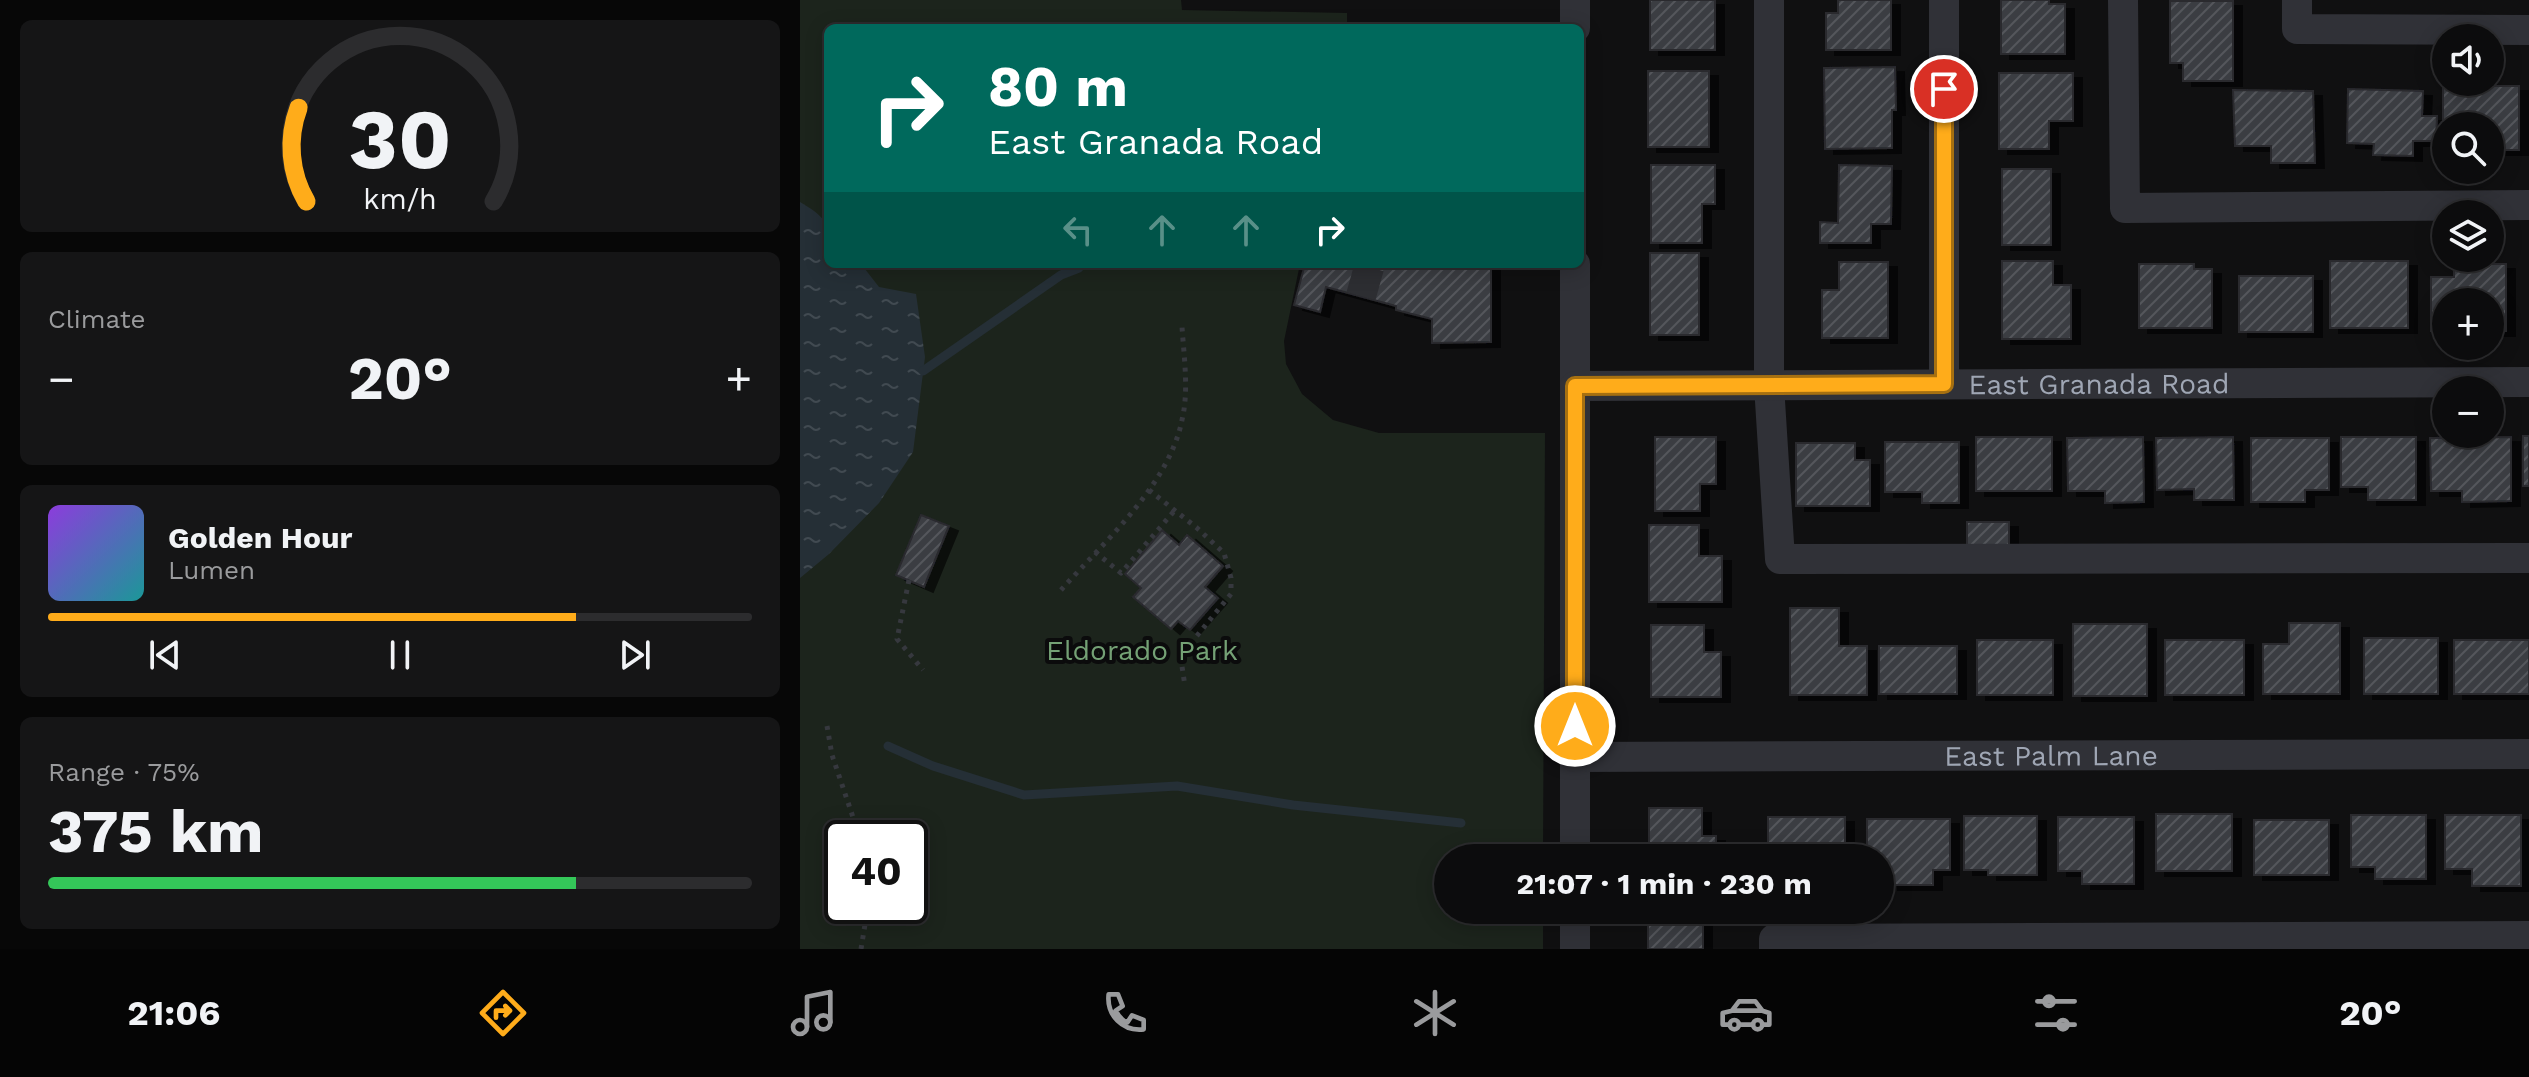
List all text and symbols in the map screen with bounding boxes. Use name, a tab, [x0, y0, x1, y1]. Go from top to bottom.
map controls	[2432, 24, 2504, 448]
button: sound	[2432, 24, 2504, 96]
text: 80 m	[988, 54, 1128, 120]
pin	[1910, 55, 1978, 123]
icon: right	[856, 56, 960, 160]
icon: arrive	[1922, 67, 1966, 111]
text: 30	[349, 91, 451, 188]
button: search	[2432, 112, 2504, 184]
text: East Granada Road	[988, 121, 1323, 163]
text: km/h	[363, 182, 437, 216]
button: layers	[2432, 200, 2504, 272]
icon: left	[1056, 208, 1100, 252]
icon: ahead	[1140, 208, 1184, 252]
icon: ahead	[1224, 208, 1268, 252]
icon: right	[1308, 208, 1352, 252]
button: +	[2432, 288, 2504, 360]
text: Climate	[48, 304, 146, 334]
text: 20°	[348, 343, 452, 414]
text: −	[48, 353, 75, 405]
text: +	[725, 353, 752, 405]
street label: East Granada Road	[1968, 367, 2230, 401]
button: −	[2432, 376, 2504, 448]
text: Golden Hour	[168, 520, 352, 555]
text: Lumen	[168, 555, 255, 585]
icon: previous	[143, 633, 187, 677]
icon: pause	[378, 633, 422, 677]
icon: next	[613, 633, 657, 677]
park label: Eldorado Park	[1046, 634, 1238, 667]
position arrow	[1533, 684, 1617, 768]
street label: East Palm Lane	[1944, 739, 2158, 772]
text: Range · 75%	[48, 757, 199, 787]
text: 375 km	[48, 796, 264, 867]
speed limit sign: 40	[824, 820, 928, 924]
text: 21:07 · 1 min · 230 m	[1516, 866, 1812, 901]
icon: directions	[475, 985, 531, 1041]
icon: music	[786, 985, 842, 1041]
icon: phone	[1097, 985, 1153, 1041]
icon: climate	[1407, 985, 1463, 1041]
icon: car	[1718, 985, 1774, 1041]
icon: filters	[2028, 985, 2084, 1041]
text: 21:06	[127, 992, 221, 1034]
text: 20°	[2339, 992, 2402, 1034]

